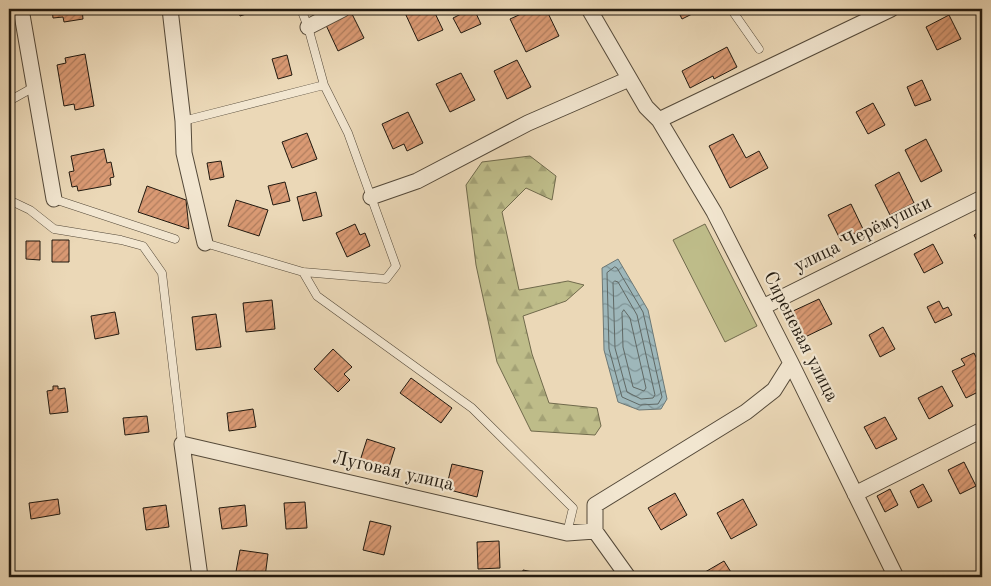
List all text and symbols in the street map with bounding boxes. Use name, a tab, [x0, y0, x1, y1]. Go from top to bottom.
street label: улица Черёмушки	[791, 193, 935, 277]
street label: Сиреневая улица	[759, 269, 841, 406]
street label: Луговая улица	[331, 449, 456, 495]

